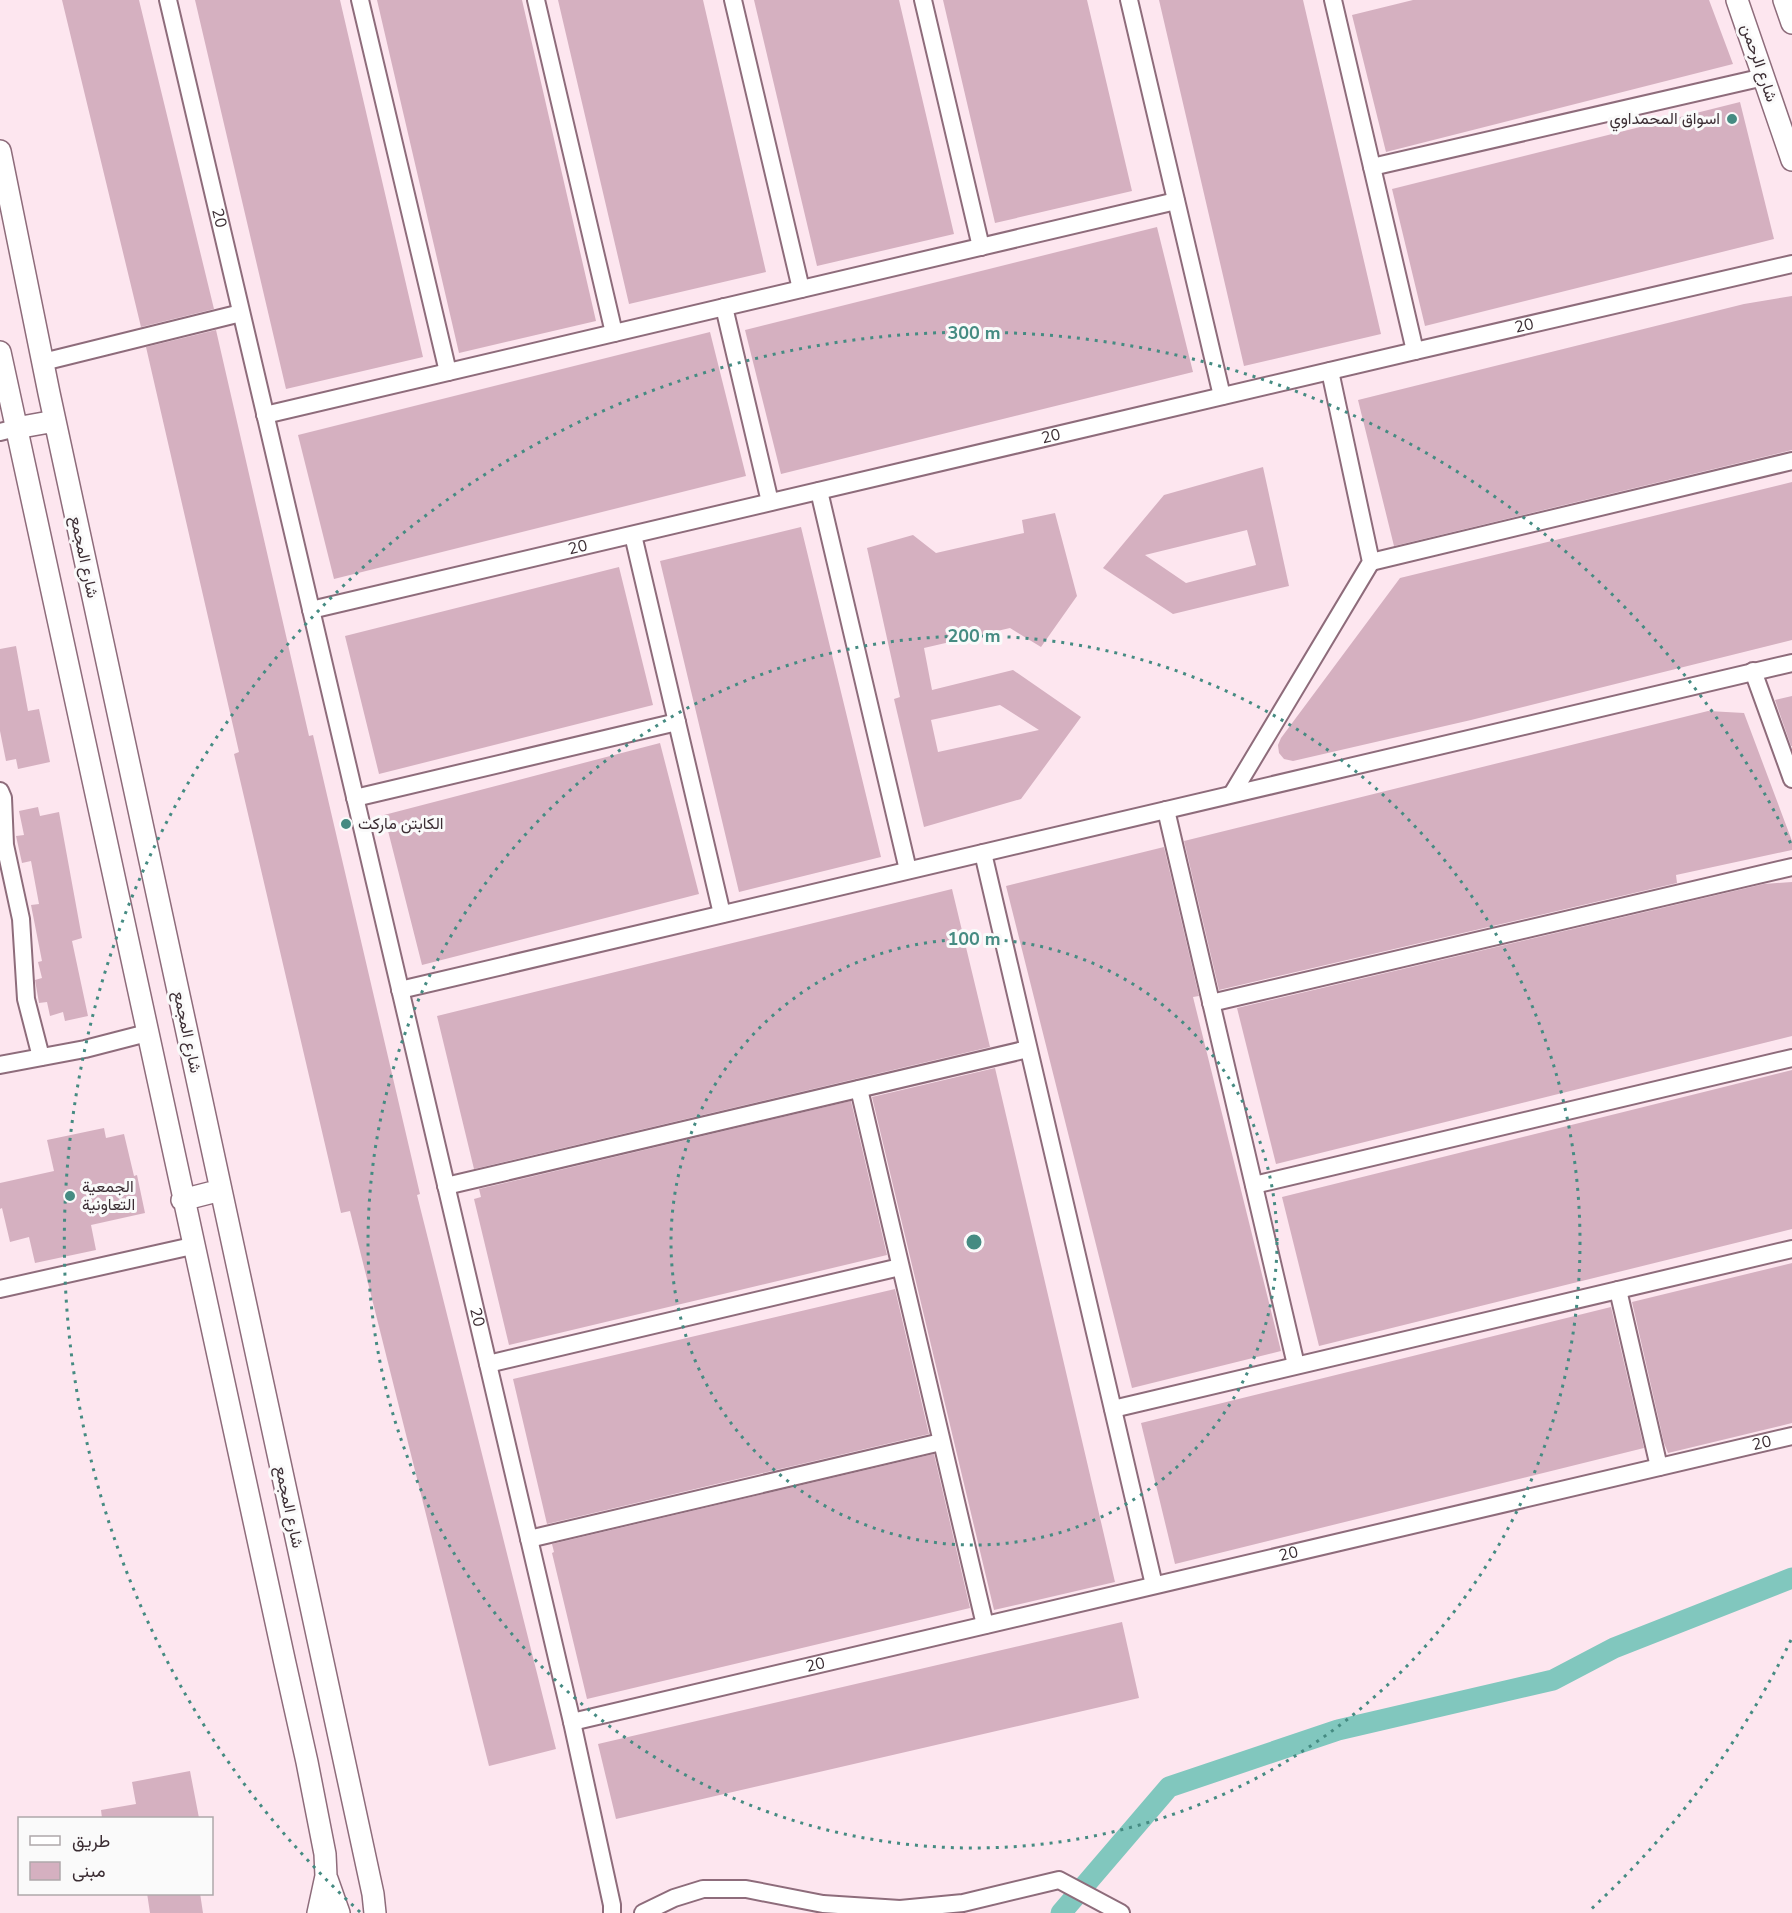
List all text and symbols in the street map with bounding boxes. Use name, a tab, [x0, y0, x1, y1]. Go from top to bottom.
street label: شارع الرحمن	[1735, 21, 1783, 105]
place label: اسواق المحمداوي	[1609, 108, 1720, 132]
marker: اسواق المحمداوي	[1725, 112, 1739, 126]
street label: 20	[206, 206, 232, 230]
street label: 20	[1512, 313, 1536, 339]
text: 300 m	[947, 321, 1001, 345]
street label: 20	[1039, 424, 1063, 449]
street label: شارع المجمع	[65, 514, 103, 600]
street label: 20	[566, 535, 590, 560]
text: 200 m	[947, 624, 1001, 648]
place label: الكابتن ماركت	[358, 813, 443, 835]
marker: الكابتن ماركت	[339, 817, 353, 831]
text: 100 m	[947, 927, 1001, 951]
street label: شارع المجمع	[168, 989, 206, 1075]
place label: الجمعية التعاونية	[82, 1176, 135, 1216]
marker: الجمعية التعاونية	[63, 1189, 77, 1203]
centre of rings	[964, 1232, 984, 1252]
street label: 20	[464, 1305, 490, 1329]
street label: 20	[1750, 1430, 1774, 1456]
street label: شارع المجمع	[270, 1464, 308, 1550]
street label: 20	[1277, 1541, 1300, 1567]
street label: 20	[804, 1652, 827, 1678]
legend	[18, 1817, 213, 1895]
text: طريق	[72, 1829, 110, 1853]
text: مبنى	[72, 1859, 106, 1883]

